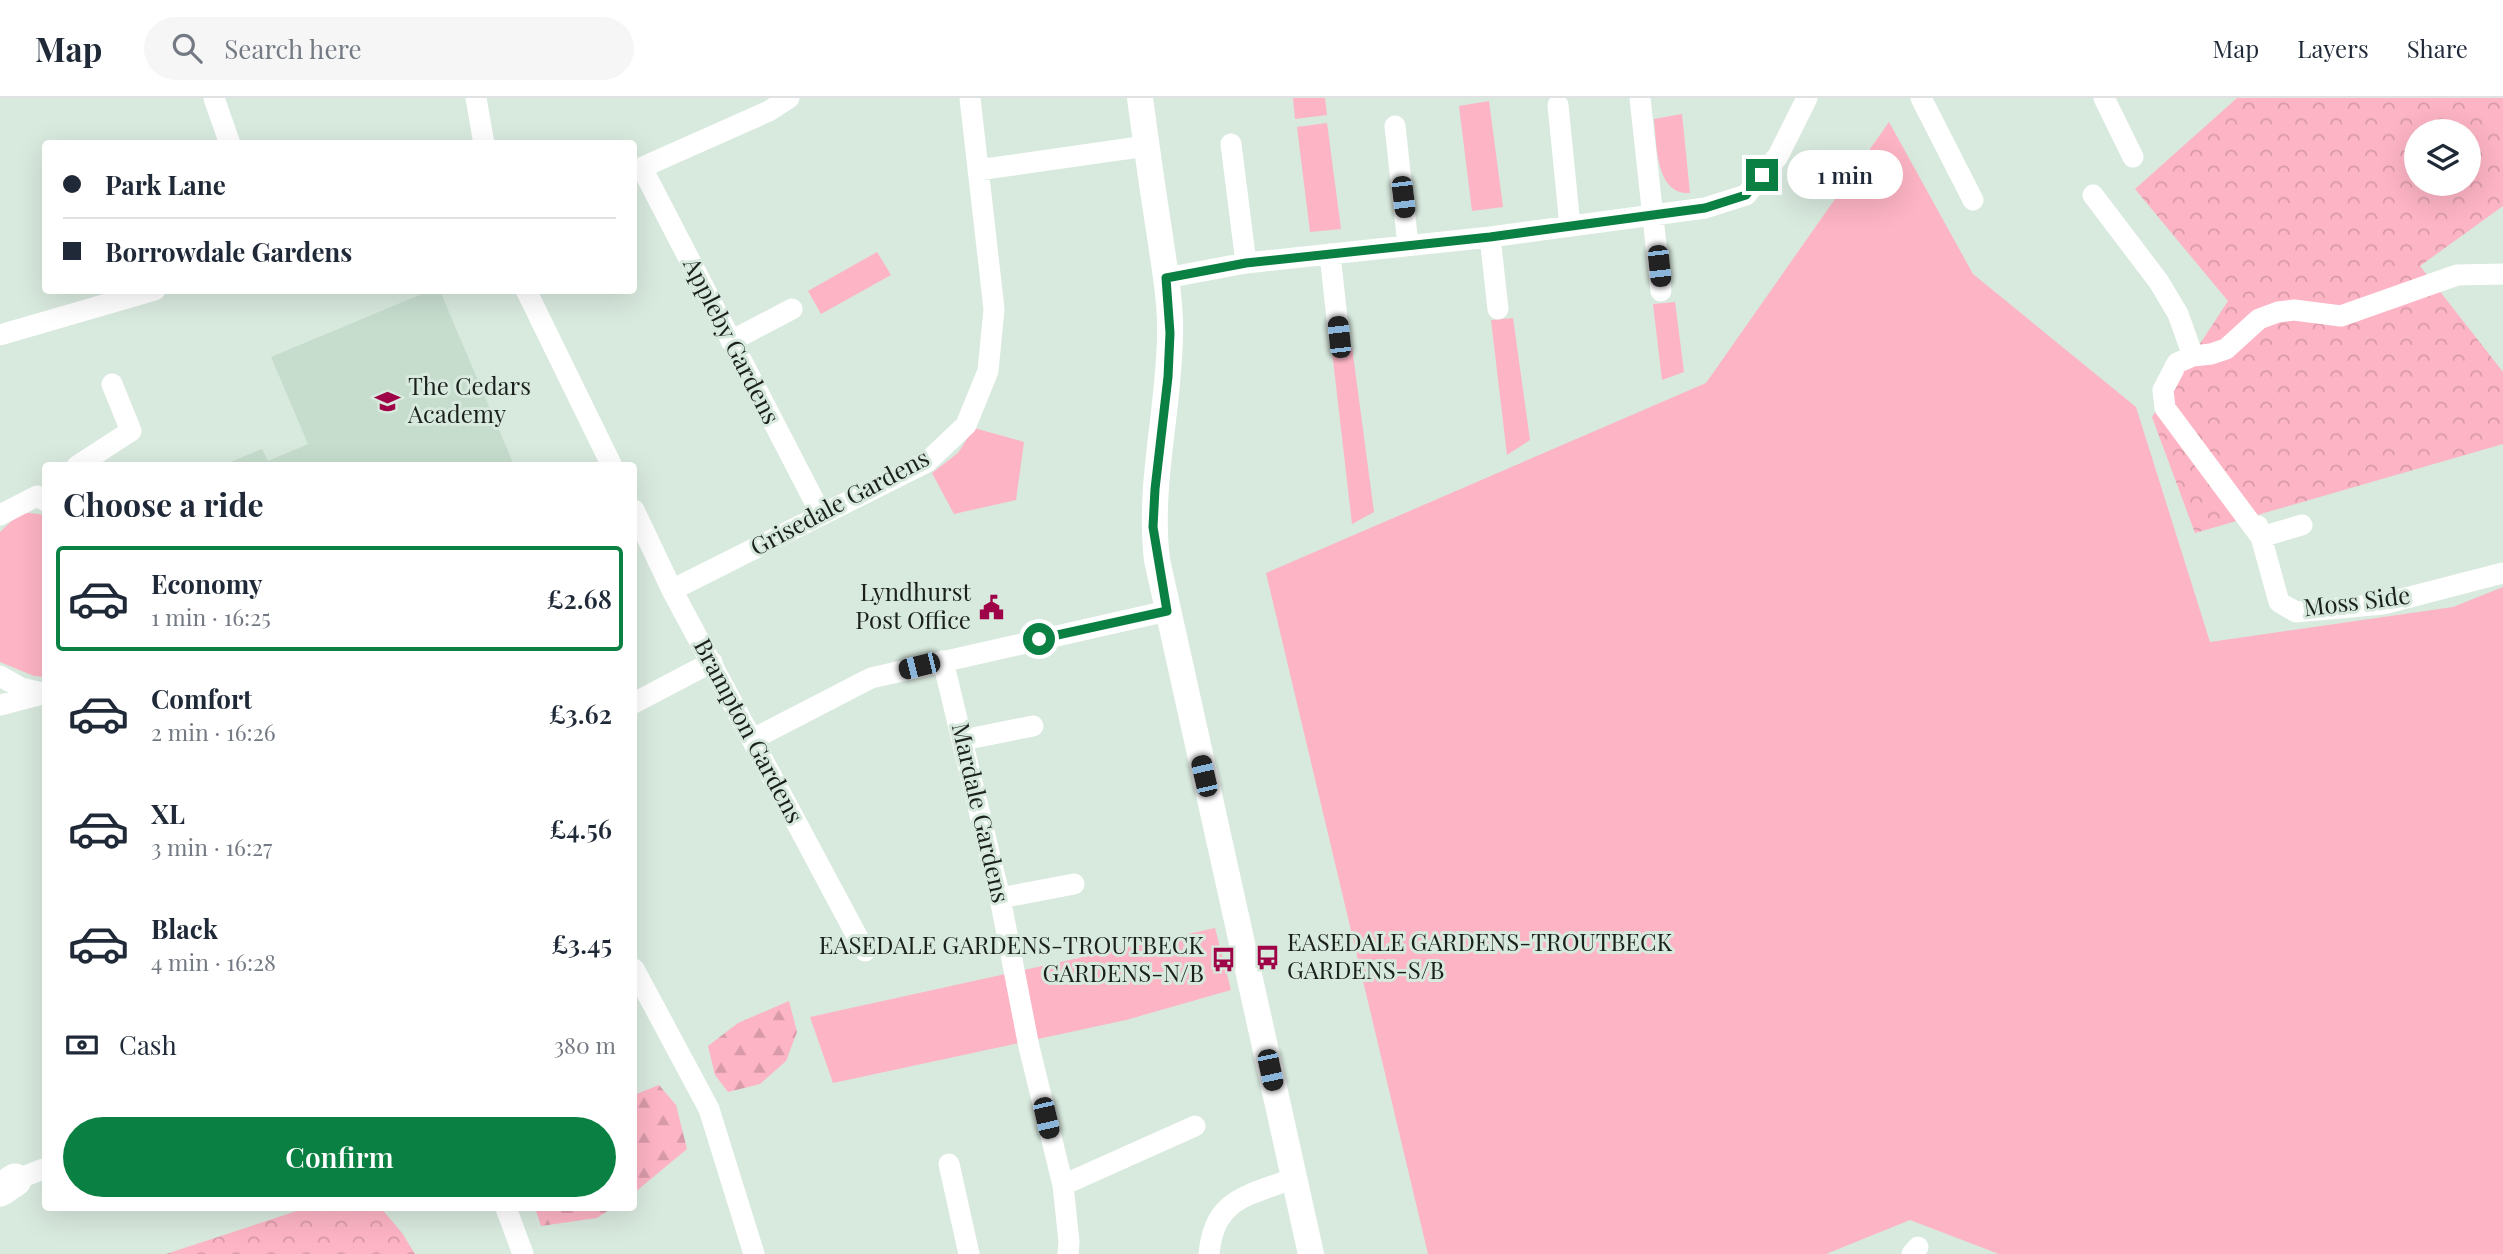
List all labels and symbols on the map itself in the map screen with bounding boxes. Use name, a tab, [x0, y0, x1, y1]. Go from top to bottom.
callout: 1 min	[1786, 150, 1902, 200]
route end	[1746, 159, 1778, 191]
car	[1391, 175, 1416, 219]
car	[1647, 244, 1672, 288]
street label: Appleby Gardens	[677, 251, 788, 429]
car	[1327, 315, 1352, 359]
place label: The Cedars Academy	[407, 369, 531, 429]
school or university icon: The Cedars Academy	[374, 387, 402, 415]
street label: Grisedale Gardens	[744, 441, 934, 562]
place label: Lyndhurst Post Office	[855, 575, 972, 635]
street label: Moss Side	[2302, 578, 2412, 622]
public building icon: Lyndhurst Post Office	[977, 593, 1005, 621]
route start	[1023, 623, 1055, 655]
street label: Brampton Gardens	[688, 632, 812, 828]
car	[897, 651, 942, 681]
street label: Mardale Gardens	[946, 719, 1018, 906]
car	[1190, 753, 1219, 799]
place label: EASEDALE GARDENS-TROUTBECK GARDENS-S/B	[1287, 925, 1672, 985]
place label: EASEDALE GARDENS-TROUTBECK GARDENS-N/B	[819, 928, 1204, 988]
bus stop icon: EASEDALE GARDENS-TROUTBECK GARDENS-S/B	[1253, 943, 1281, 971]
bus stop icon: EASEDALE GARDENS-TROUTBECK GARDENS-N/B	[1210, 946, 1238, 974]
car	[1256, 1047, 1285, 1093]
car	[1032, 1095, 1061, 1141]

